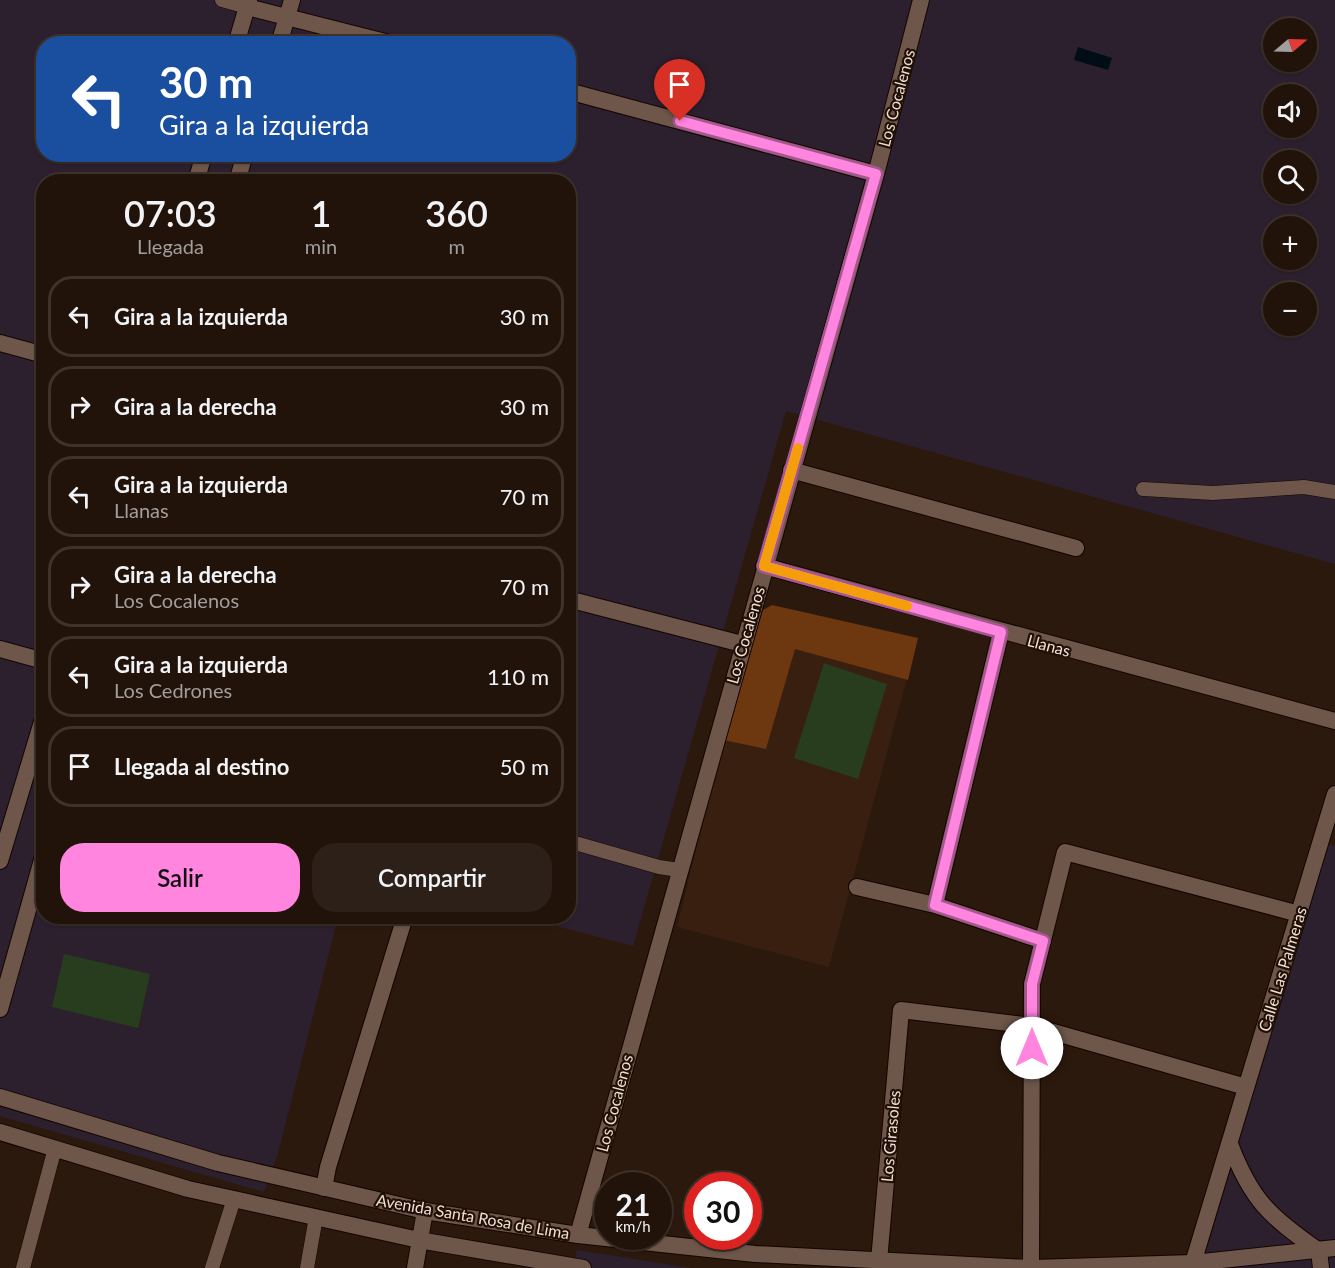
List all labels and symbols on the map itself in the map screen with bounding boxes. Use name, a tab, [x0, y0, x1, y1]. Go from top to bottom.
north arrow	[1263, 18, 1317, 72]
street label: Los Cocalenos	[874, 47, 918, 149]
pin	[654, 59, 705, 121]
street label: Los Cocalenos	[722, 584, 768, 686]
street label: Llanas	[1025, 630, 1073, 660]
street label: Calle Las Palmeras	[1254, 904, 1310, 1034]
position arrow	[1000, 1016, 1064, 1080]
street label: Los Cocalenos	[592, 1052, 636, 1154]
street label: Los Girasoles	[877, 1089, 903, 1183]
speed limit sign: 30	[684, 1172, 762, 1250]
street label: Avenida Santa Rosa de Lima	[375, 1190, 571, 1242]

